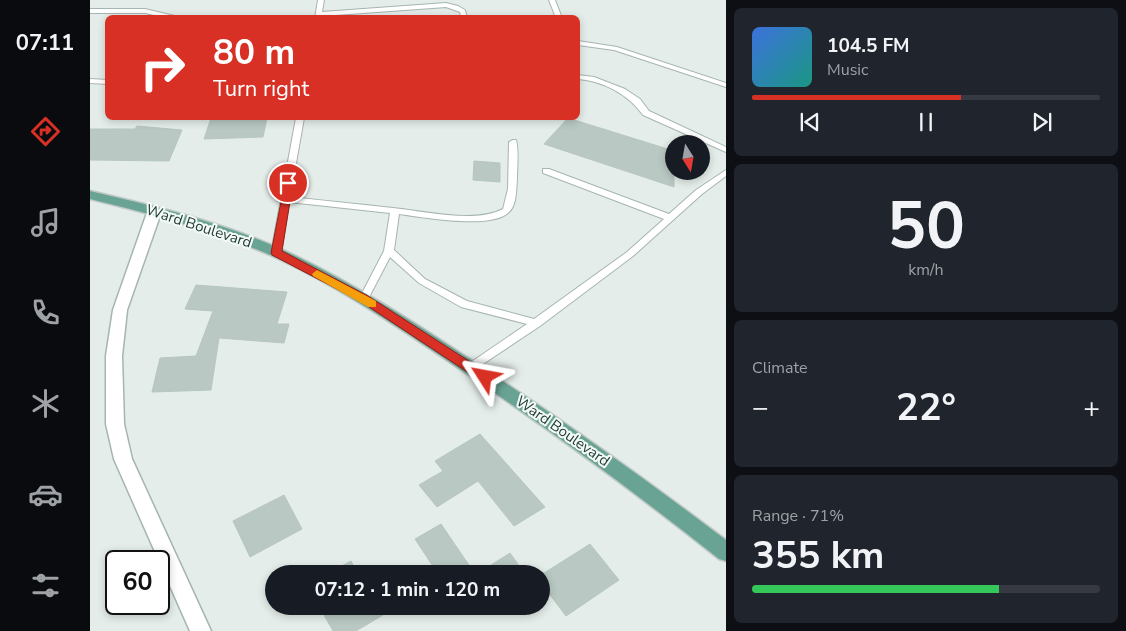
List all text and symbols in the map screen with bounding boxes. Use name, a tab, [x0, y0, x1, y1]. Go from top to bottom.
text: 07:11	[16, 28, 74, 58]
text: 80 m	[213, 29, 295, 76]
text: 104.5 FM	[827, 33, 910, 59]
icon: right	[130, 35, 195, 100]
text: Music	[827, 59, 868, 81]
text: Turn right	[213, 74, 309, 104]
icon: previous	[796, 108, 824, 136]
icon: pause	[912, 108, 940, 136]
icon: next	[1028, 108, 1056, 136]
icon: directions	[28, 114, 63, 149]
north arrow	[665, 135, 710, 180]
map controls	[665, 135, 710, 180]
pin	[267, 162, 309, 204]
icon: arrive	[274, 169, 302, 197]
text: 50	[887, 182, 965, 271]
street label: Ward Boulevard	[144, 199, 254, 253]
icon: music	[28, 205, 63, 240]
text: km/h	[908, 259, 944, 281]
icon: phone	[28, 295, 63, 330]
position arrow	[458, 350, 510, 402]
text: Climate	[752, 357, 807, 379]
text: 22°	[896, 382, 956, 433]
icon: climate	[28, 386, 63, 421]
text: −	[752, 389, 769, 427]
text: +	[1083, 389, 1100, 427]
street label: Ward Boulevard	[512, 391, 614, 471]
icon: car	[28, 477, 63, 512]
text: Range · 71%	[752, 505, 844, 527]
text: 355 km	[752, 530, 884, 581]
speed limit sign: 60	[105, 550, 170, 615]
icon: filters	[28, 568, 63, 603]
text: 07:12 · 1 min · 120 m	[315, 577, 500, 603]

